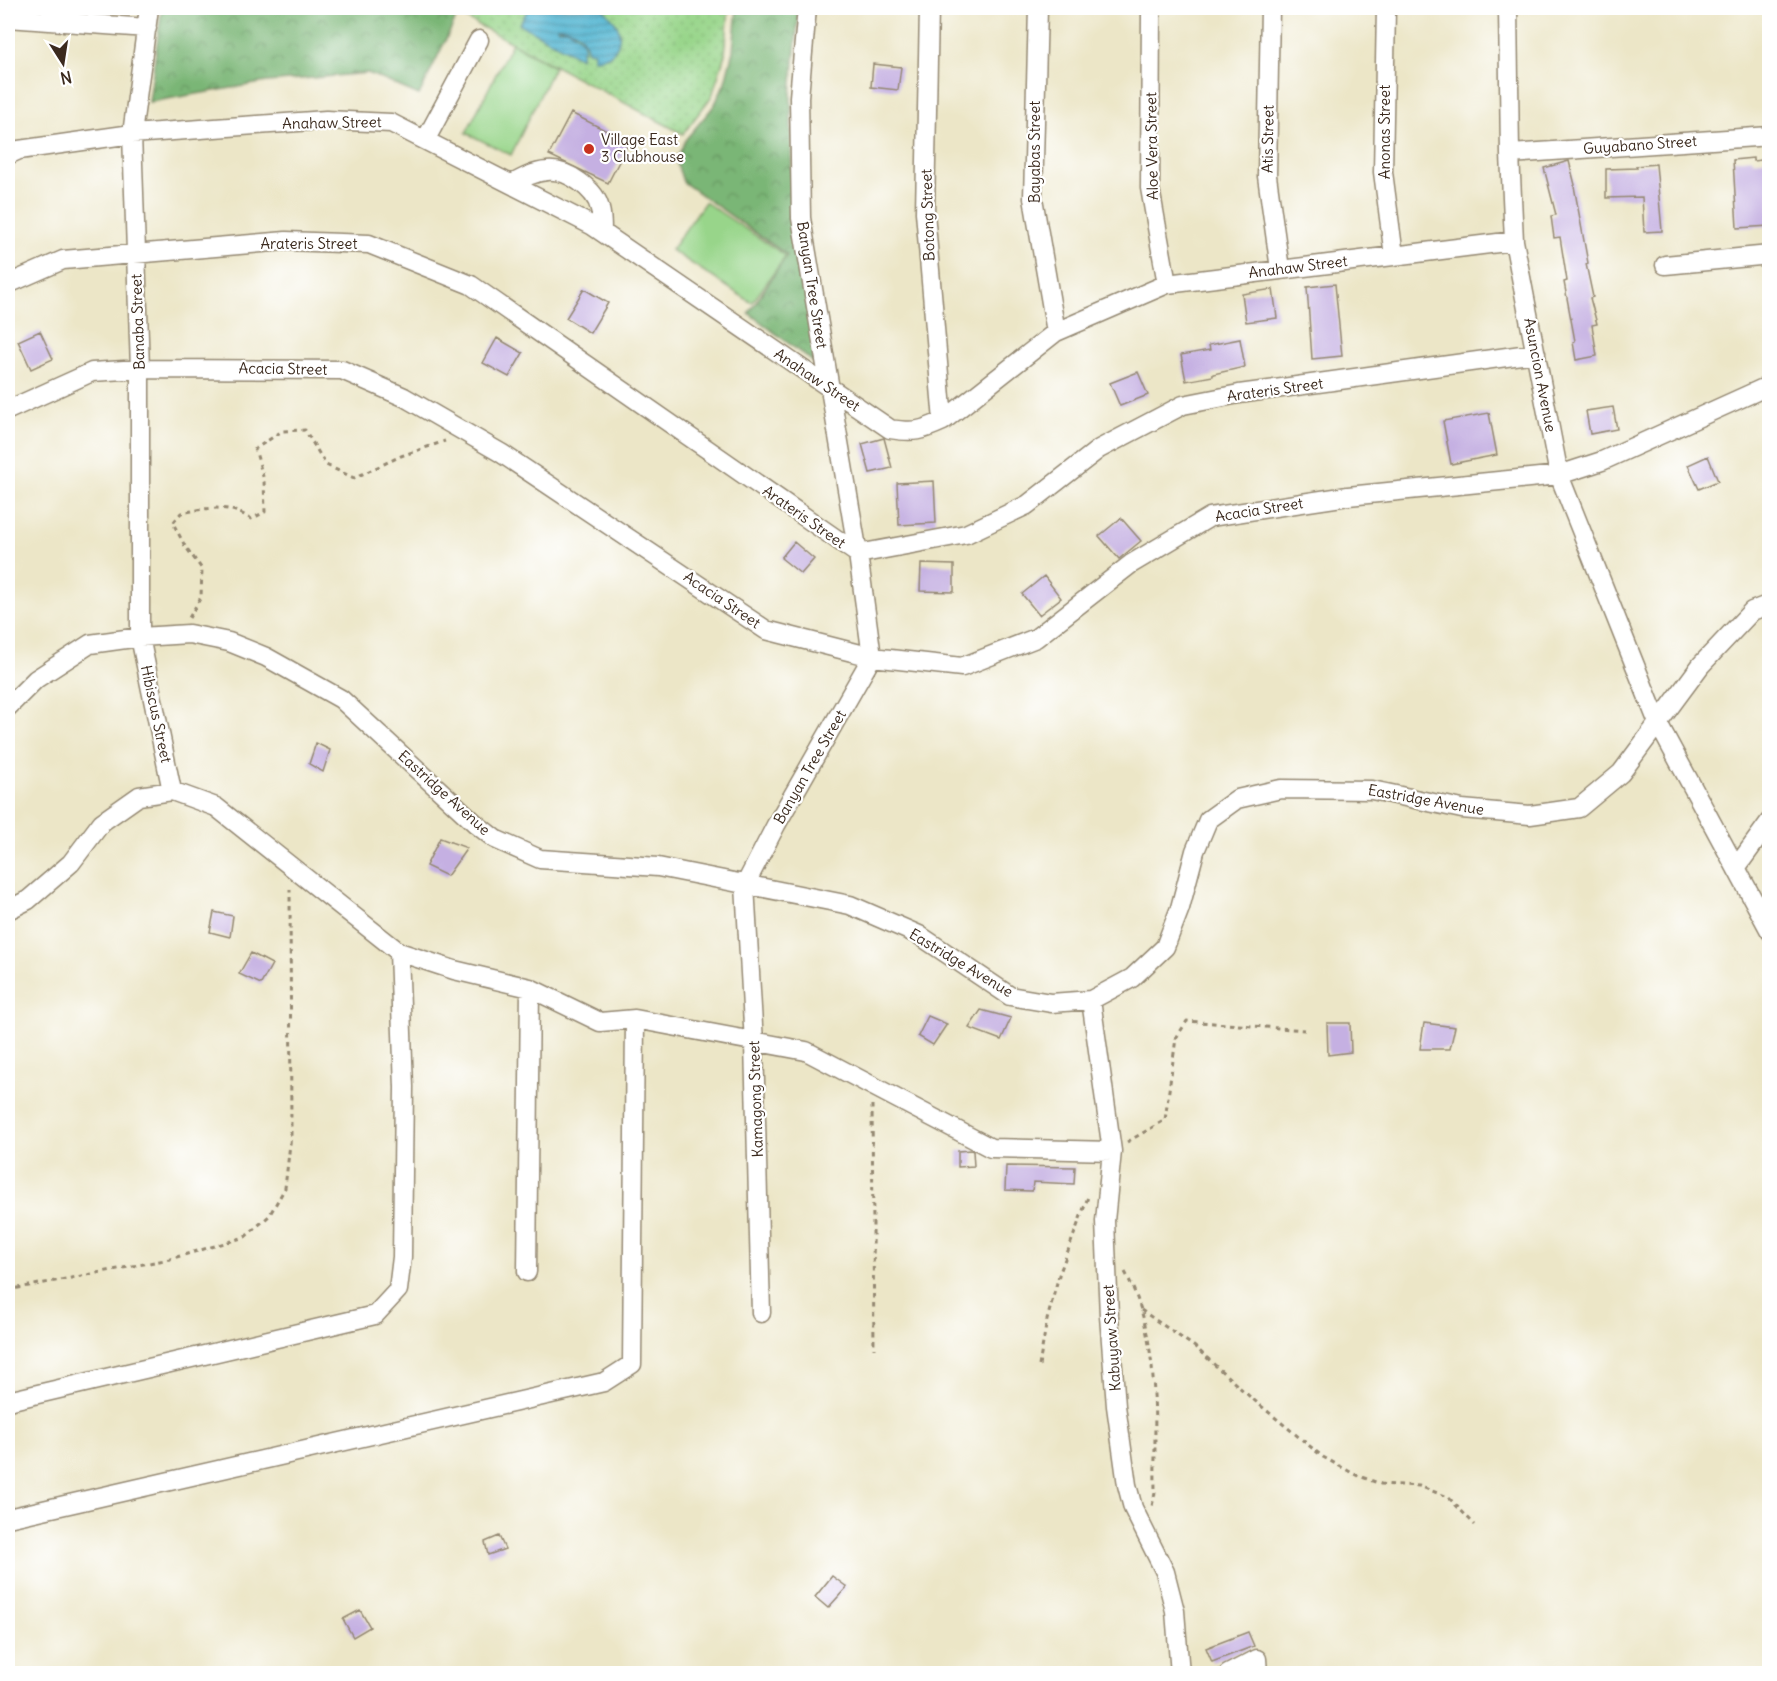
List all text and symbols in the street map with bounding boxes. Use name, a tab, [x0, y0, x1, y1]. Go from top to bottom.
north arrow	[33, 33, 93, 93]
text: N	[59, 67, 74, 89]
street label: Anonas Street	[1375, 85, 1394, 179]
street label: Aloe Vera Street	[1141, 92, 1162, 200]
street label: Bayabas Street	[1025, 101, 1044, 203]
street label: Atis Street	[1257, 105, 1278, 173]
street label: Anahaw Street	[282, 112, 382, 133]
place label: Village East 3 Clubhouse	[601, 130, 684, 166]
street label: Guyabano Street	[1582, 131, 1698, 158]
marker: Village East 3 Clubhouse	[582, 142, 596, 156]
street label: Botong Street	[916, 169, 939, 261]
street label: Banyan Tree Street	[793, 220, 832, 350]
street label: Arateris Street	[260, 234, 358, 253]
street label: Anahaw Street	[1247, 251, 1348, 282]
street label: Banaba Street	[126, 274, 149, 370]
street label: Asuncion Avenue	[1520, 316, 1561, 434]
street label: Anahaw Street	[771, 344, 864, 415]
street label: Acacia Street	[238, 358, 328, 379]
street label: Arateris Street	[1226, 373, 1324, 406]
street label: Arateris Street	[759, 481, 849, 552]
street label: Acacia Street	[1214, 493, 1304, 526]
street label: Acacia Street	[680, 567, 764, 632]
street label: Hibiscus Street	[137, 663, 176, 764]
street label: Banyan Tree Street	[769, 706, 850, 827]
street label: Eastridge Avenue	[394, 746, 494, 839]
street label: Eastridge Avenue	[1367, 780, 1486, 819]
street label: Eastridge Avenue	[906, 924, 1017, 1001]
street label: Kamagong Street	[744, 1040, 767, 1158]
street label: Kabuyaw Street	[1098, 1284, 1125, 1392]

